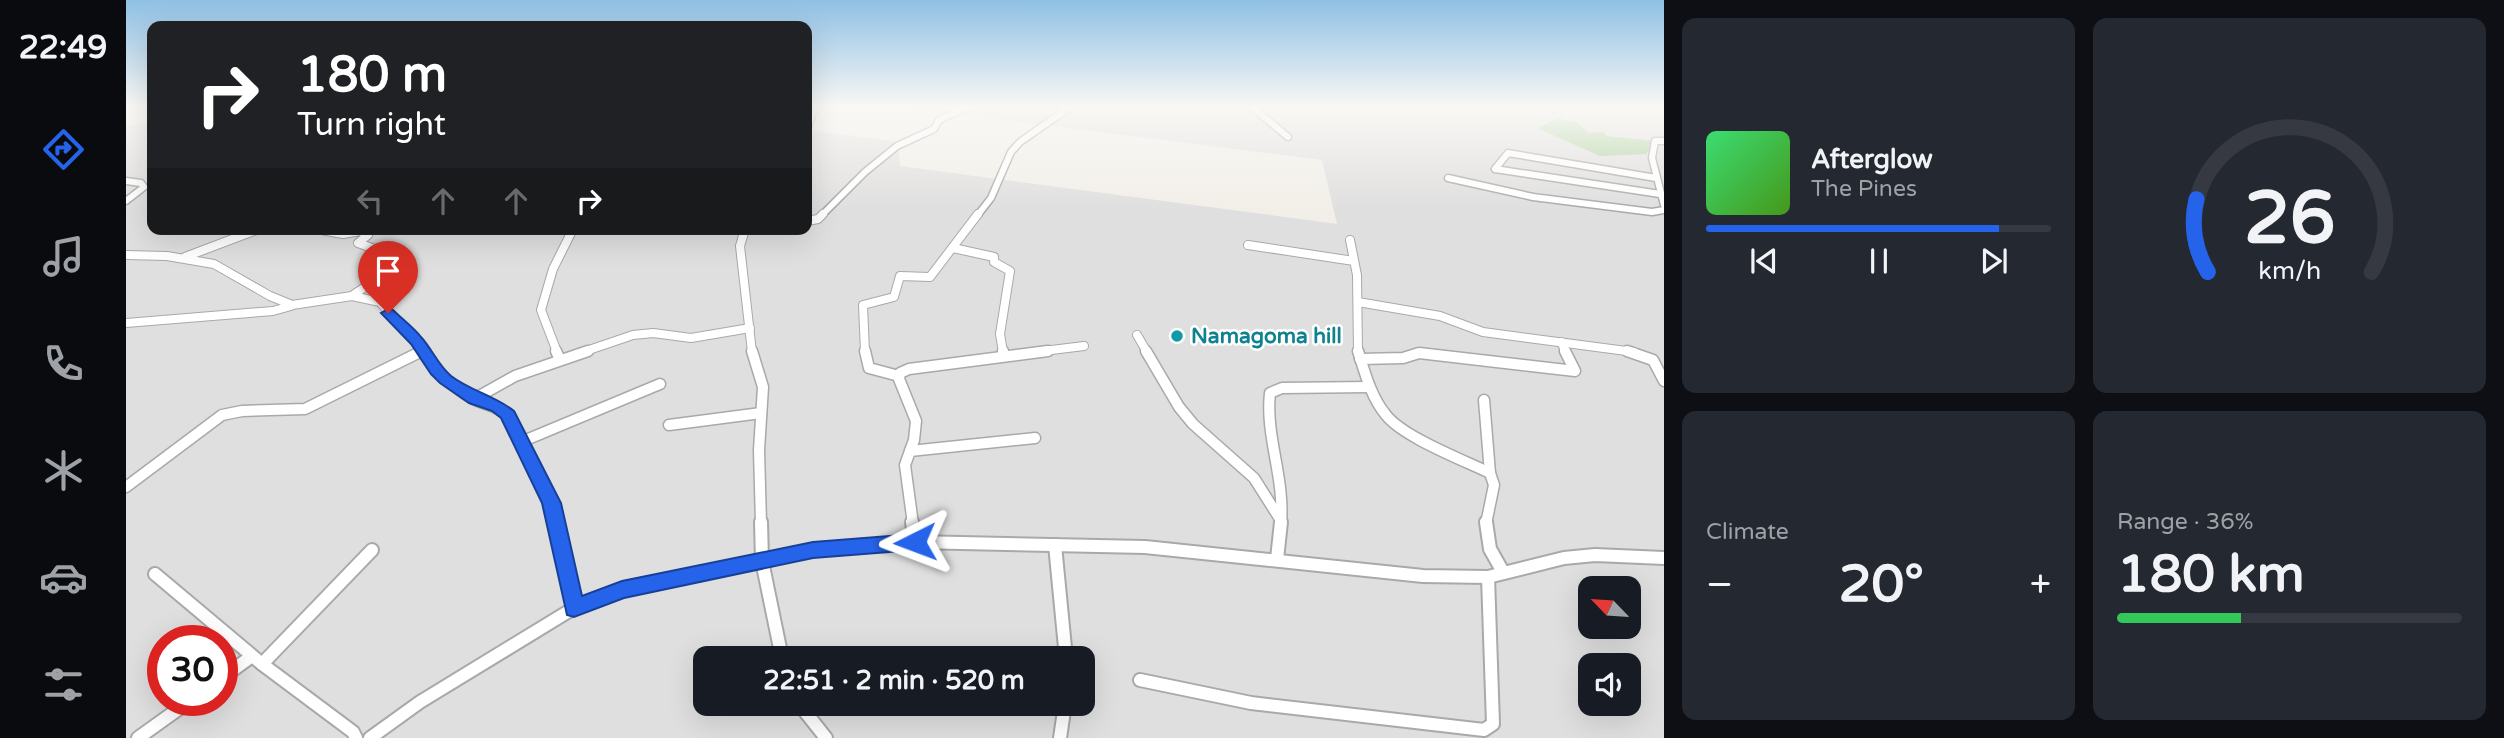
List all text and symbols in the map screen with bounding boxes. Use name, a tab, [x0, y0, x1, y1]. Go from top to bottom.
text: 22:49	[19, 29, 107, 67]
text: 180 m	[297, 46, 447, 105]
icon: right	[182, 49, 273, 140]
text: Turn right	[297, 106, 446, 144]
icon: directions	[39, 125, 88, 174]
text: Afterglow	[1811, 144, 1933, 175]
text: The Pines	[1811, 175, 1917, 203]
text: 26	[2244, 175, 2335, 263]
icon: left	[351, 182, 389, 220]
icon: ahead	[424, 182, 462, 220]
icon: ahead	[497, 182, 535, 220]
icon: right	[570, 182, 608, 220]
icon: music	[39, 232, 88, 281]
pin	[358, 241, 418, 313]
icon: previous	[1745, 242, 1783, 280]
icon: pause	[1860, 242, 1898, 280]
icon: next	[1975, 242, 2013, 280]
icon: arrive	[369, 252, 407, 290]
text: km/h	[2258, 256, 2321, 286]
place label: Namagoma hill	[1191, 324, 1342, 349]
marker: Namagoma hill	[1169, 328, 1185, 344]
icon: phone	[39, 339, 88, 388]
icon: climate	[39, 446, 88, 495]
position arrow	[878, 505, 952, 579]
text: Range · 36%	[2117, 508, 2253, 536]
text: Climate	[1706, 518, 1789, 546]
text: 180 km	[2117, 543, 2305, 606]
icon: car	[39, 553, 88, 602]
text: 20°	[1839, 553, 1924, 616]
text: −	[1706, 562, 1733, 608]
text: +	[2030, 562, 2051, 608]
north arrow	[1578, 576, 1642, 639]
map controls	[1578, 576, 1641, 716]
speed limit sign: 30	[147, 625, 238, 716]
button: sound	[1578, 653, 1641, 716]
icon: filters	[39, 660, 88, 709]
text: 22:51 · 2 min · 520 m	[763, 665, 1025, 696]

